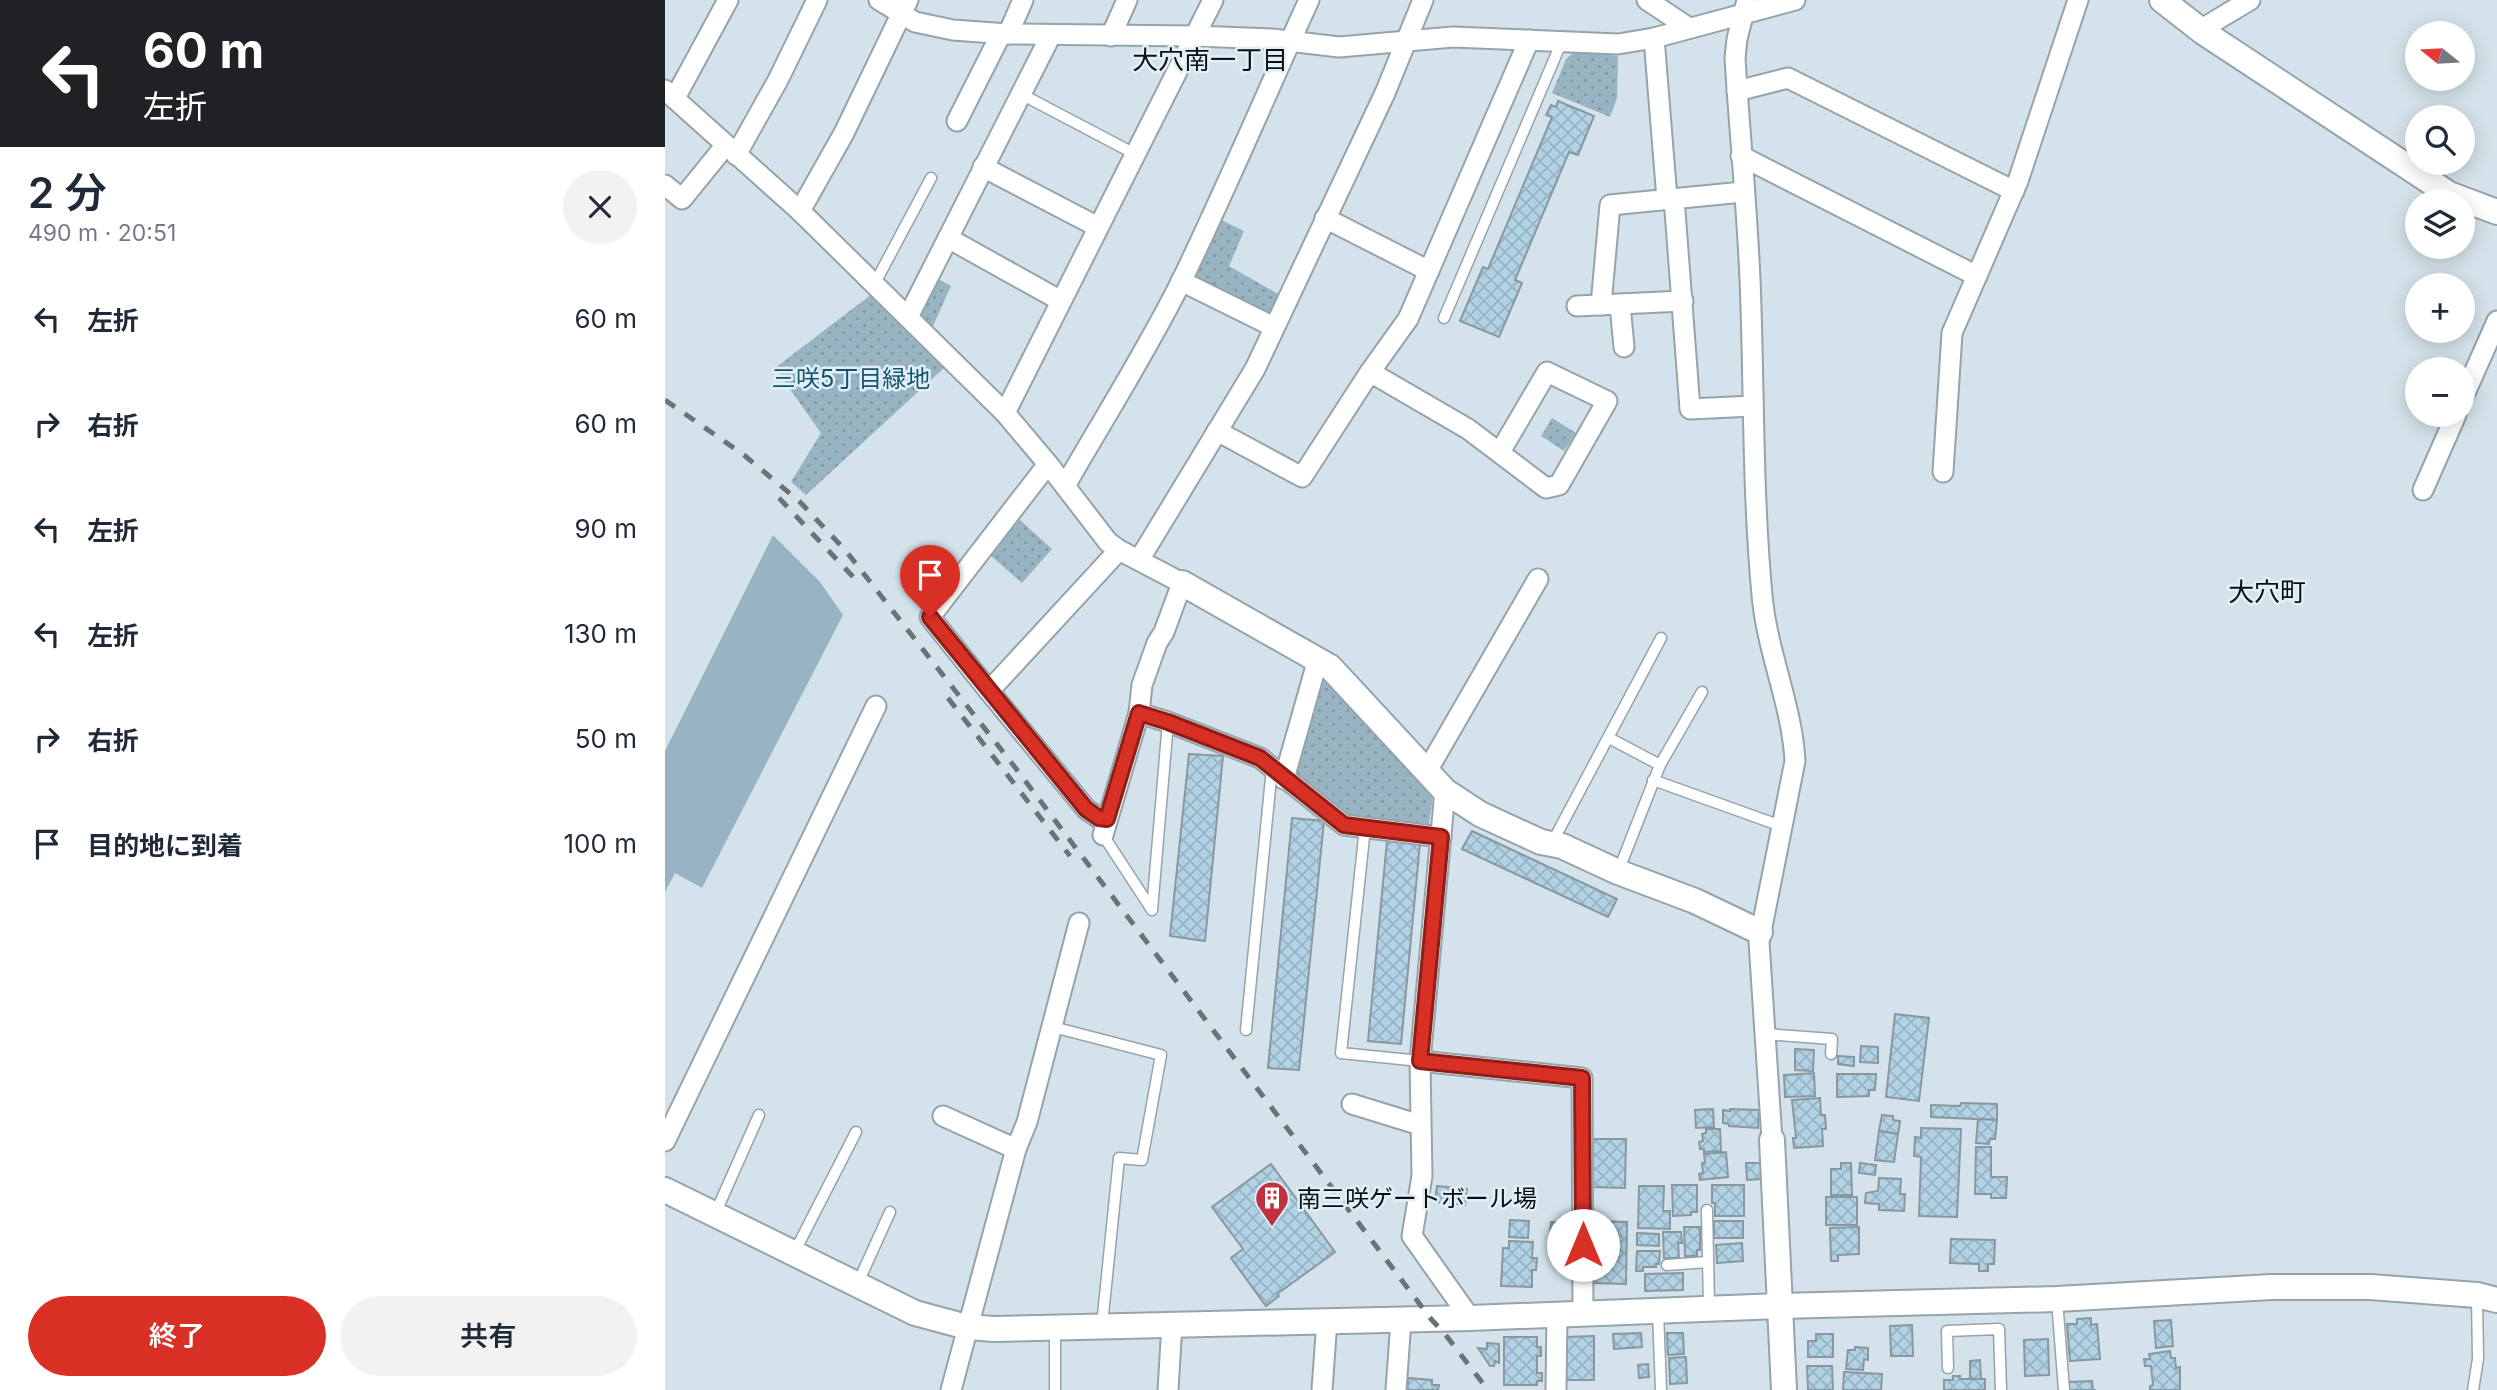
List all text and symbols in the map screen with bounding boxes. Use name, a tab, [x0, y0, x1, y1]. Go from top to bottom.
text: 60 m	[143, 21, 264, 80]
north arrow	[2405, 21, 2475, 91]
map controls	[2405, 21, 2475, 427]
icon: left	[28, 28, 119, 119]
district label: 大穴南一丁目	[1132, 44, 1288, 75]
text: 左折	[143, 87, 207, 126]
button: search	[2405, 105, 2475, 175]
text: 2 分	[28, 167, 107, 218]
button: close	[563, 170, 637, 244]
button: layers	[2405, 189, 2475, 259]
text: 490 m · 20:51	[28, 219, 176, 247]
button: +	[2405, 273, 2475, 343]
icon: left	[28, 300, 66, 338]
text: 60 m	[574, 303, 637, 334]
text: 左折	[87, 305, 139, 336]
button: −	[2405, 357, 2475, 427]
park label: 三咲5丁目緑地	[772, 364, 930, 393]
icon: right	[28, 405, 66, 443]
text: 60 m	[574, 408, 637, 439]
text: 右折	[87, 410, 139, 441]
icon: left	[28, 510, 66, 548]
text: 90 m	[574, 513, 637, 544]
text: 左折	[87, 515, 139, 546]
pin	[900, 545, 960, 617]
icon: arrive	[911, 556, 949, 594]
district label: 大穴町	[2228, 576, 2306, 607]
icon: left	[28, 615, 66, 653]
text: 130 m	[564, 618, 637, 649]
text: 左折	[87, 620, 139, 651]
icon: right	[28, 720, 66, 758]
text: 50 m	[575, 723, 637, 754]
text: 右折	[87, 725, 139, 756]
icon: arrive	[28, 825, 66, 863]
text: 100 m	[564, 828, 637, 859]
text: 目的地に到着	[87, 830, 243, 861]
building icon: 南三咲ゲートボール場	[1253, 1179, 1291, 1228]
place label: 南三咲ゲートボール場	[1297, 1184, 1537, 1213]
position arrow	[1546, 1208, 1620, 1282]
button: 終了	[28, 1296, 326, 1376]
button: 共有	[340, 1296, 637, 1376]

